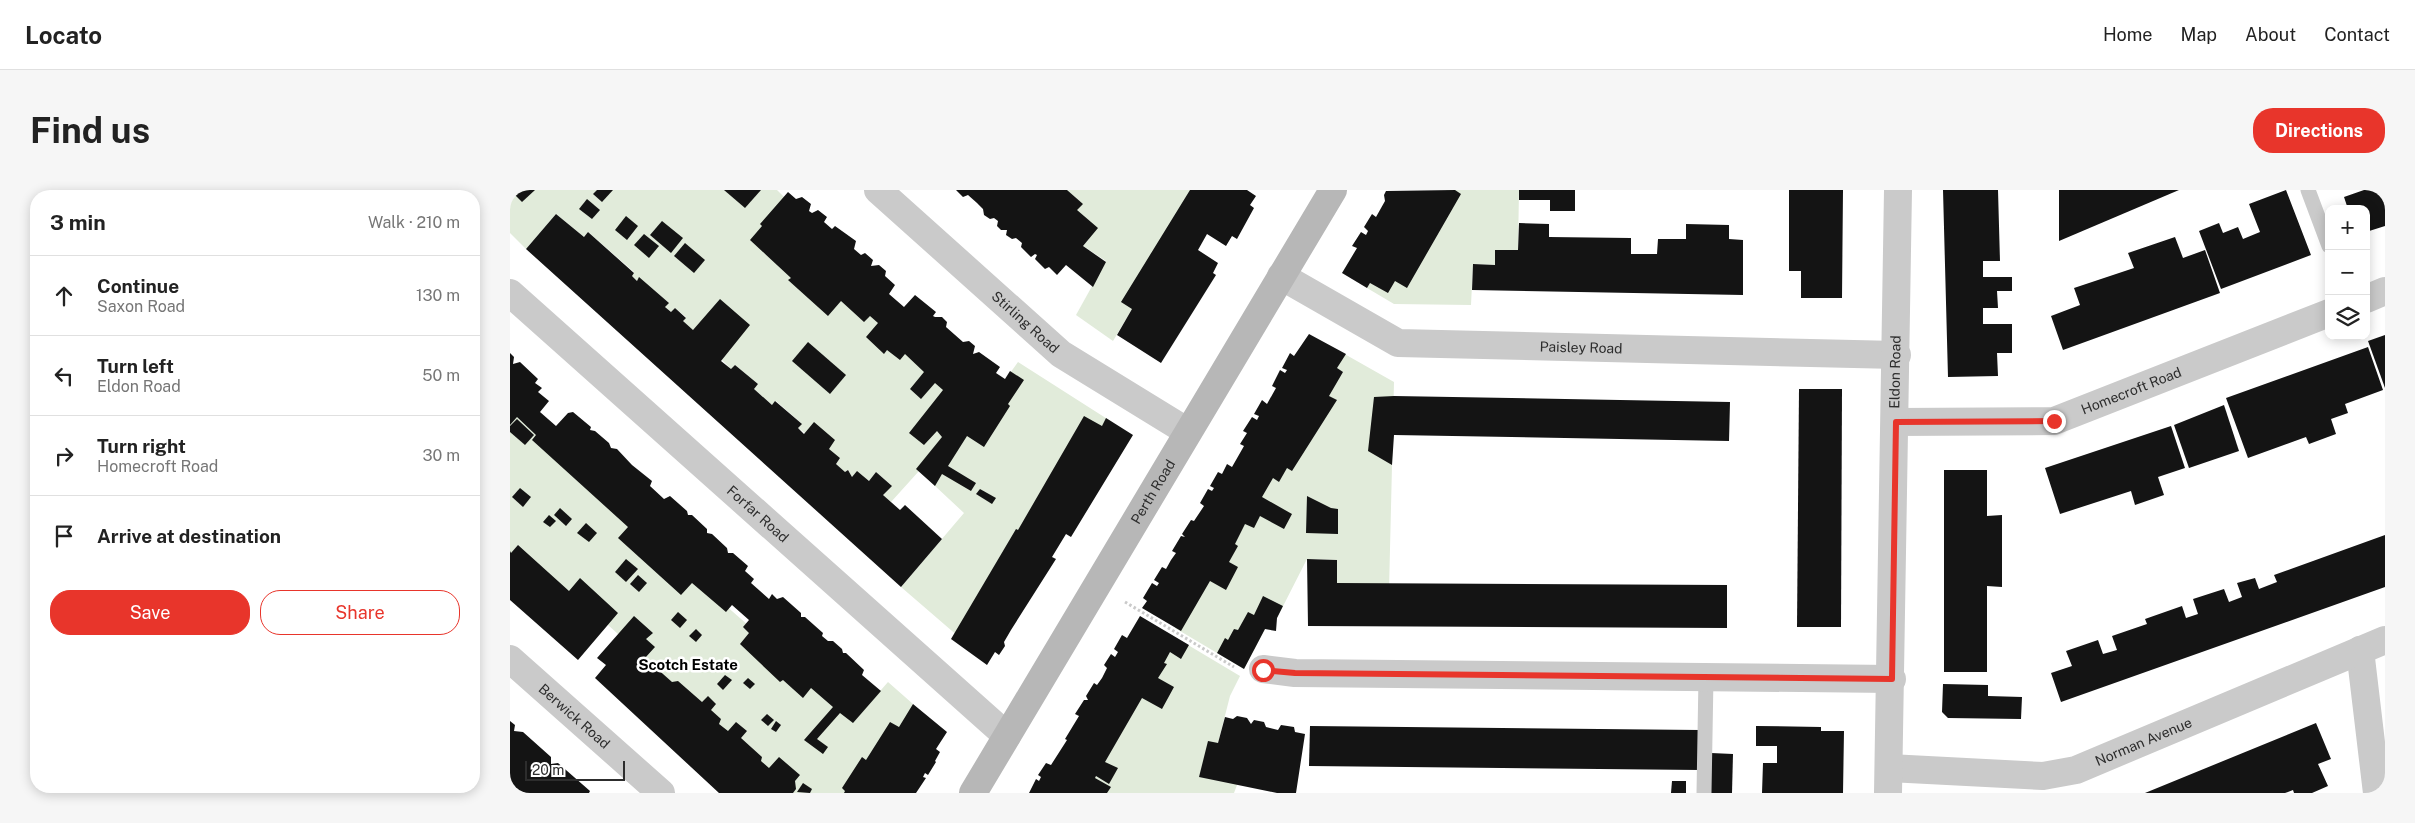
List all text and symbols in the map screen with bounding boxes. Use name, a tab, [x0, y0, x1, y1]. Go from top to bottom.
text: Locato	[25, 21, 102, 49]
text: Home	[2103, 24, 2153, 45]
text: Map	[2181, 24, 2217, 45]
text: About	[2245, 24, 2296, 45]
text: Contact	[2324, 24, 2390, 45]
button: Directions	[2253, 108, 2385, 153]
text: Find us	[30, 110, 150, 151]
map controls	[2325, 205, 2370, 340]
button: +	[2325, 205, 2370, 250]
text: 3 min	[50, 210, 106, 235]
text: Walk · 210 m	[368, 213, 460, 232]
button: −	[2325, 250, 2370, 295]
text: Continue	[97, 275, 179, 297]
icon: ahead	[50, 282, 78, 310]
text: 130 m	[416, 286, 460, 305]
street label: Stirling Road	[989, 288, 1062, 356]
button: layers	[2325, 295, 2370, 340]
text: Saxon Road	[97, 297, 185, 316]
street label: Eldon Road	[1886, 335, 1904, 409]
street label: Paisley Road	[1540, 338, 1623, 356]
text: Turn left	[97, 355, 174, 377]
icon: left	[50, 362, 78, 390]
street label: Homecroft Road	[2079, 364, 2184, 418]
text: 50 m	[422, 366, 460, 385]
text: Eldon Road	[97, 377, 181, 396]
route end	[2043, 410, 2066, 433]
text: Turn right	[97, 435, 186, 457]
icon: right	[50, 442, 78, 470]
text: 30 m	[423, 446, 460, 465]
text: Homecroft Road	[97, 457, 218, 476]
street label: Perth Road	[1128, 457, 1178, 527]
street label: Forfar Road	[724, 482, 792, 546]
icon: arrive	[50, 522, 78, 550]
text: Arrive at destination	[97, 525, 281, 547]
button: Save	[50, 590, 250, 635]
button: Share	[260, 590, 460, 635]
district label: Scotch Estate	[638, 656, 738, 673]
route start	[1252, 659, 1275, 682]
street label: Berwick Road	[536, 680, 613, 752]
street label: Norman Avenue	[2093, 714, 2194, 769]
scale bar	[525, 758, 625, 781]
text: 20 m	[532, 762, 564, 778]

